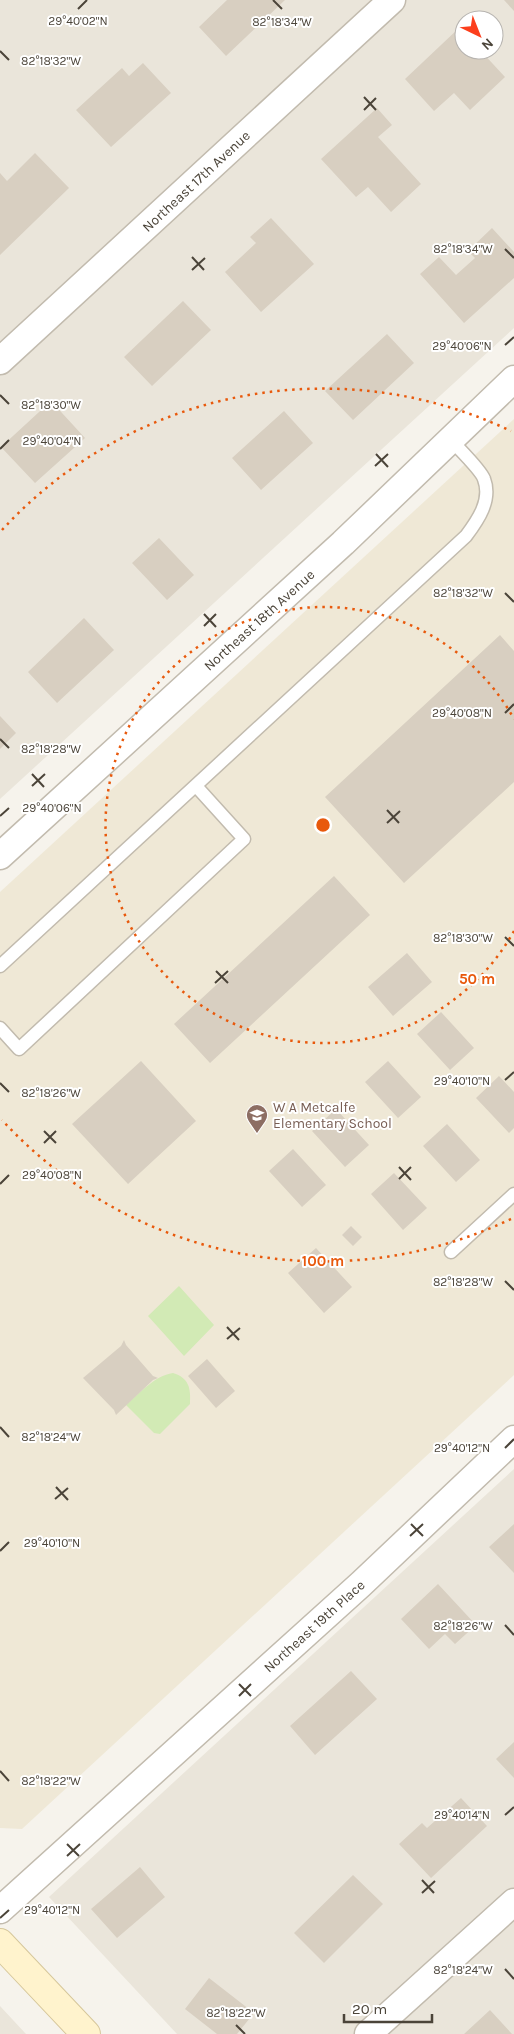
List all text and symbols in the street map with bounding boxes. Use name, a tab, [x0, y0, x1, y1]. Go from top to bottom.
north arrow	[454, 10, 504, 60]
text: 29°40'02"N	[48, 14, 108, 28]
text: 82°18'34"W	[252, 15, 312, 29]
text: N	[478, 34, 497, 54]
text: 82°18'32"W	[21, 54, 81, 68]
street label: Northeast 17th Avenue	[139, 127, 254, 236]
text: 82°18'34"W	[433, 242, 493, 256]
text: 29°40'06"N	[432, 339, 492, 353]
text: 82°18'30"W	[21, 398, 81, 412]
text: 29°40'04"N	[22, 434, 82, 448]
street label: Northeast 18th Avenue	[200, 566, 318, 675]
text: 82°18'32"W	[433, 586, 493, 600]
text: 29°40'08"N	[432, 706, 492, 720]
text: 82°18'28"W	[21, 742, 81, 756]
text: 29°40'06"N	[22, 801, 82, 815]
centre of rings	[314, 816, 332, 834]
text: 82°18'30"W	[433, 931, 493, 945]
text: 50 m	[459, 970, 495, 988]
text: 29°40'10"N	[434, 1074, 490, 1088]
text: 82°18'26"W	[21, 1086, 81, 1100]
place label: W A Metcalfe Elementary School	[273, 1099, 392, 1132]
school or university icon: W A Metcalfe Elementary School	[245, 1103, 269, 1134]
text: 29°40'08"N	[22, 1168, 82, 1182]
text: 100 m	[302, 1252, 344, 1270]
text: 82°18'28"W	[433, 1275, 493, 1289]
text: 82°18'24"W	[21, 1430, 81, 1444]
text: 29°40'12"N	[434, 1441, 490, 1455]
text: 29°40'10"N	[24, 1536, 80, 1550]
street label: Northeast 19th Place	[260, 1576, 368, 1676]
text: 82°18'26"W	[433, 1619, 493, 1633]
text: 82°18'22"W	[21, 1774, 81, 1788]
text: 29°40'14"N	[434, 1808, 490, 1822]
text: 29°40'12"N	[24, 1903, 80, 1917]
text: 82°18'24"W	[433, 1963, 493, 1977]
scale bar	[344, 1992, 432, 2024]
text: 20 m	[352, 2000, 387, 2018]
text: 82°18'22"W	[206, 2006, 266, 2020]

